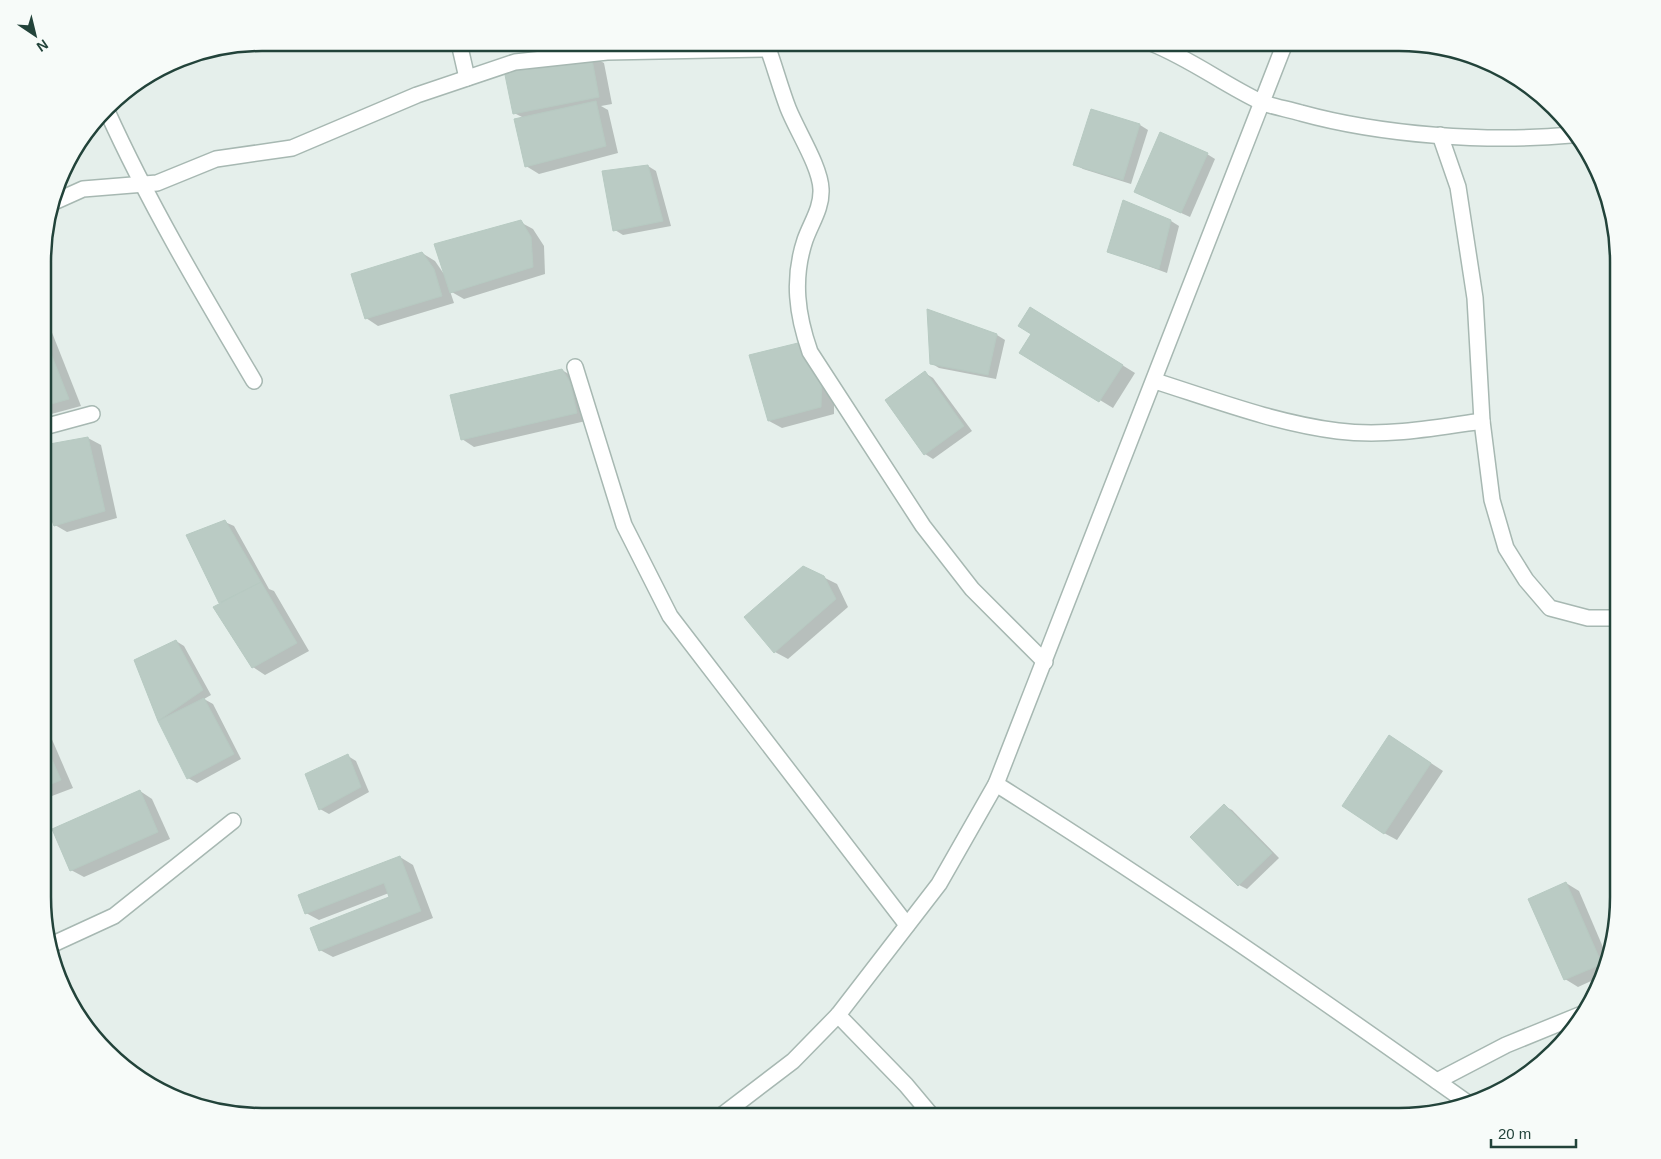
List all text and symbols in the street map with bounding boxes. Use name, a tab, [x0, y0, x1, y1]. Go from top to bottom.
north arrow	[10, 10, 60, 60]
text: N	[34, 36, 51, 55]
scale bar	[1491, 1116, 1576, 1148]
text: 20 m	[1498, 1125, 1531, 1142]

